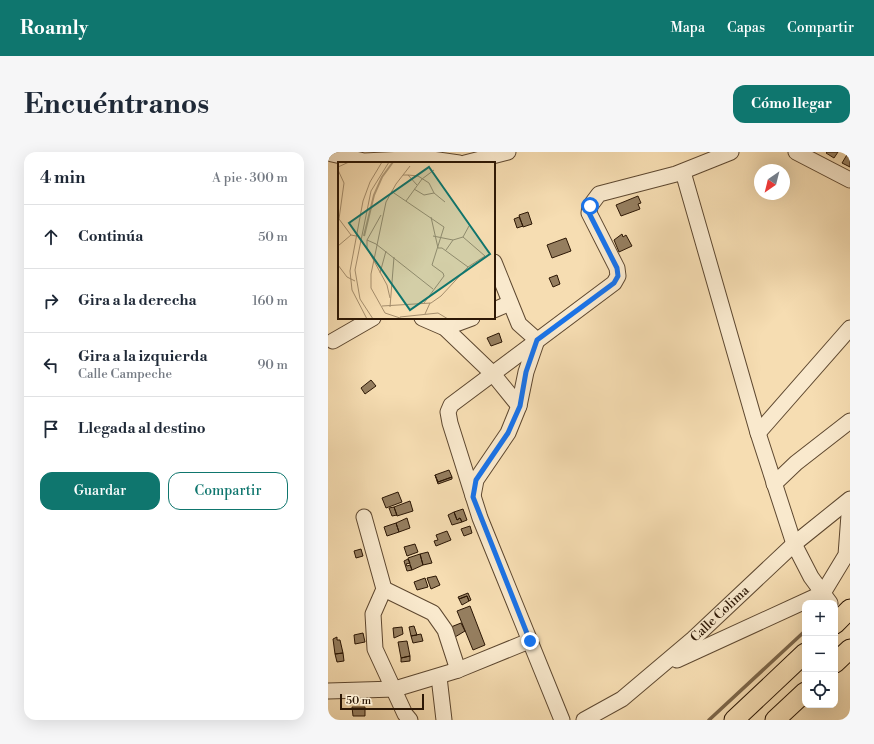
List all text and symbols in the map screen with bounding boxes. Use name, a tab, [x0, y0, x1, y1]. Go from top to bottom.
text: Roamly	[20, 16, 88, 40]
text: Mapa	[670, 19, 705, 37]
text: Capas	[727, 19, 765, 37]
text: Compartir	[787, 19, 854, 37]
button: Cómo llegar	[733, 85, 850, 123]
text: Encuéntranos	[24, 87, 209, 122]
inset map	[338, 162, 495, 319]
north arrow	[754, 164, 790, 200]
text: 4 min	[40, 167, 85, 189]
text: A pie · 300 m	[212, 170, 288, 186]
route start	[581, 197, 599, 215]
icon: ahead	[40, 226, 62, 248]
text: Continúa	[78, 227, 143, 246]
text: 50 m	[258, 229, 288, 245]
icon: right	[40, 290, 62, 312]
text: Gira a la derecha	[78, 291, 197, 310]
text: 160 m	[252, 293, 288, 309]
text: Gira a la izquierda	[78, 347, 208, 366]
icon: left	[40, 354, 62, 376]
text: 90 m	[257, 357, 288, 373]
text: Calle Campeche	[78, 366, 172, 382]
icon: arrive	[40, 418, 62, 440]
text: Llegada al destino	[78, 419, 206, 438]
button: Guardar	[40, 472, 160, 510]
button: Compartir	[168, 472, 288, 510]
street label: Calle Colima	[687, 582, 753, 645]
map controls	[802, 600, 838, 708]
button: +	[802, 600, 838, 636]
route end	[521, 632, 539, 650]
button: −	[802, 636, 838, 672]
button: locate	[802, 672, 838, 708]
scale bar	[340, 692, 424, 711]
text: 50 m	[346, 694, 371, 708]

